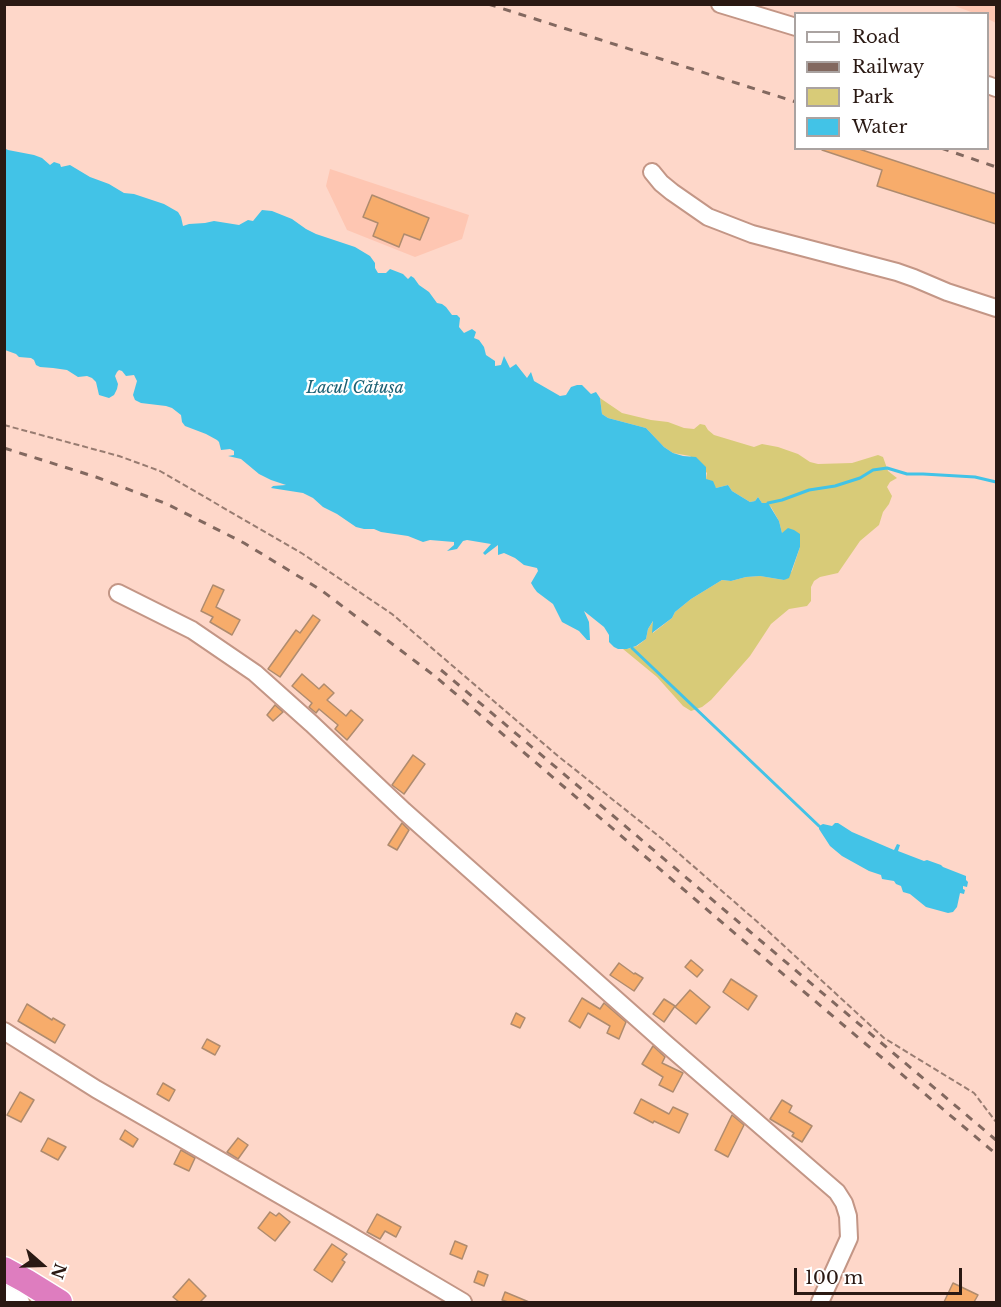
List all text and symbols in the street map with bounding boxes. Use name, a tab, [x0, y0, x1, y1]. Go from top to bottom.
legend	[794, 12, 989, 150]
text: Road	[852, 26, 900, 48]
text: Railway	[852, 56, 924, 78]
text: Park	[852, 86, 894, 108]
text: Water	[852, 116, 907, 138]
water label: Lacul Cătușa	[306, 378, 404, 398]
north arrow	[12, 1235, 72, 1295]
scale bar	[797, 1256, 965, 1294]
text: N	[47, 1261, 71, 1282]
text: 100 m	[805, 1267, 863, 1289]

